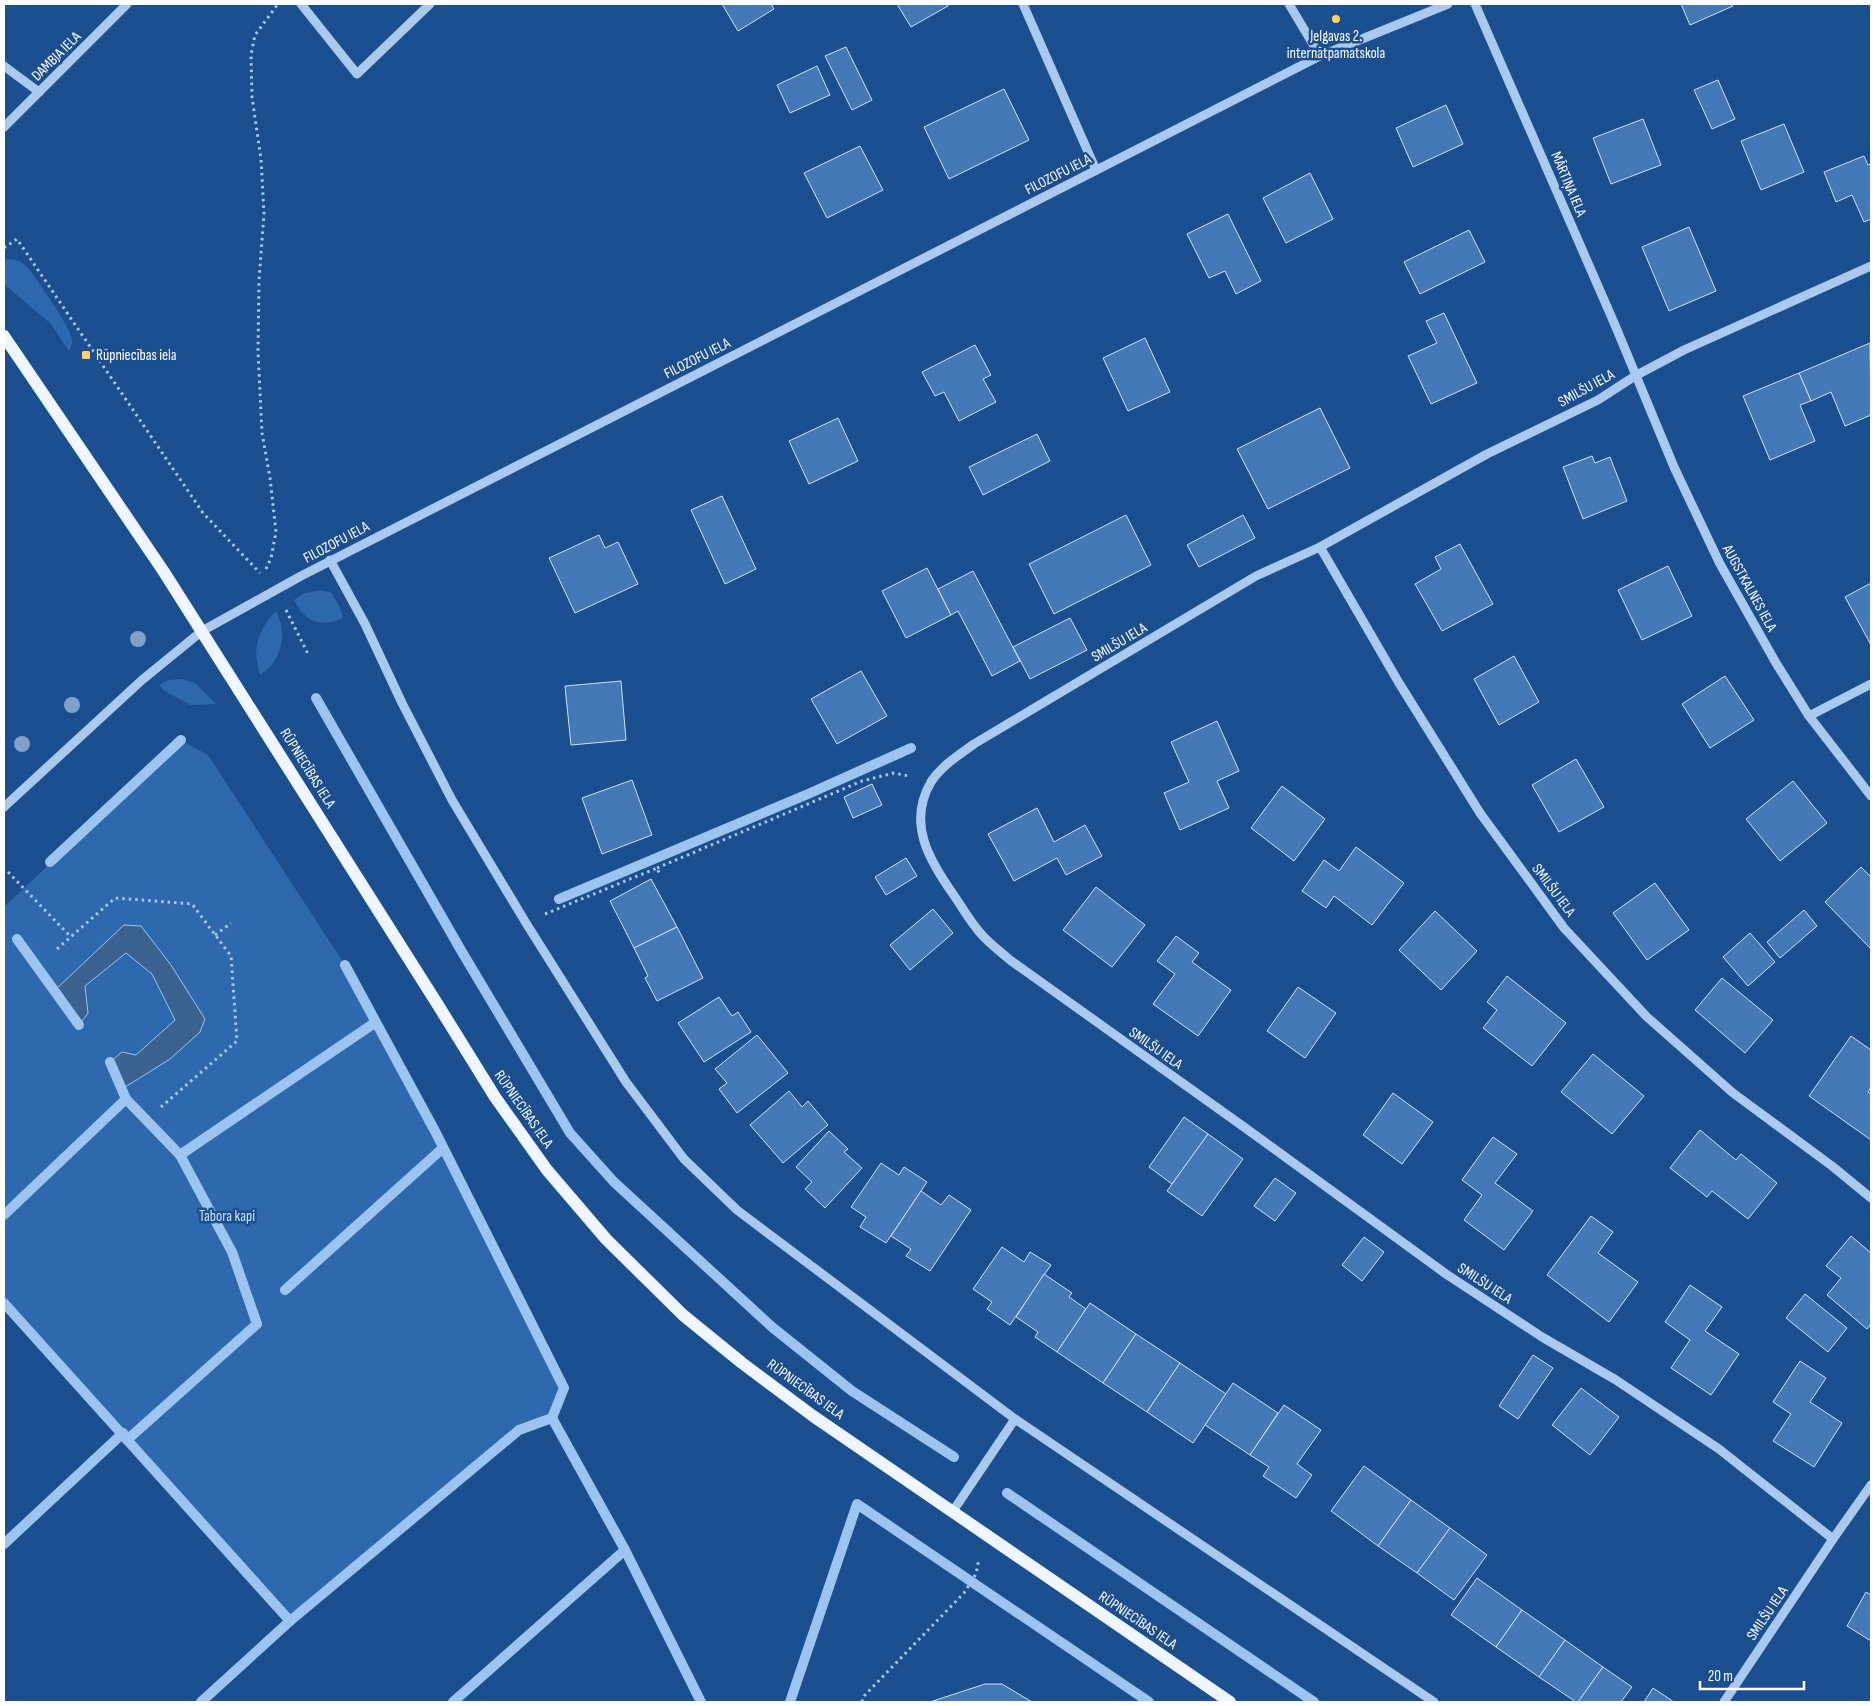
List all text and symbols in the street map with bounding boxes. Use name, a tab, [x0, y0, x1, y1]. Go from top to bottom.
marker: Jelgavas 2. internātpamatskola	[1330, 13, 1342, 25]
street label: DAMBJA IELA	[28, 27, 86, 85]
place label: Jelgavas 2. internātpamatskola	[1287, 27, 1385, 63]
street label: FILOZOFU IELA	[1022, 149, 1095, 199]
street label: MĀRTIŅA IELA	[1546, 149, 1591, 220]
street label: FILOZOFU IELA	[661, 333, 734, 383]
place label: Rūpniecības iela	[96, 346, 177, 365]
marker: Rūpniecības iela	[80, 349, 92, 361]
street label: SMILŠU IELA	[1555, 365, 1618, 412]
street label: FILOZOFU IELA	[300, 517, 373, 568]
street label: AUGSTKALNES IELA	[1717, 541, 1782, 635]
street label: SMILŠU IELA	[1088, 618, 1151, 666]
street label: RŪPNIECĪBAS IELA	[275, 725, 340, 812]
street label: SMILŠU IELA	[1528, 860, 1580, 921]
street label: SMILŠU IELA	[1125, 1023, 1187, 1074]
street label: RŪPNIECĪBAS IELA	[490, 1067, 558, 1152]
park label: Tabora kapi	[199, 1207, 255, 1226]
street label: SMILŠU IELA	[1454, 1259, 1516, 1308]
street label: RŪPNIECĪBAS IELA	[763, 1355, 848, 1424]
street label: SMILŠU IELA	[1742, 1582, 1793, 1644]
street label: RŪPNIECĪBAS IELA	[1095, 1587, 1181, 1654]
scale bar	[1700, 1658, 1804, 1690]
text: 20 m	[1708, 1667, 1733, 1686]

